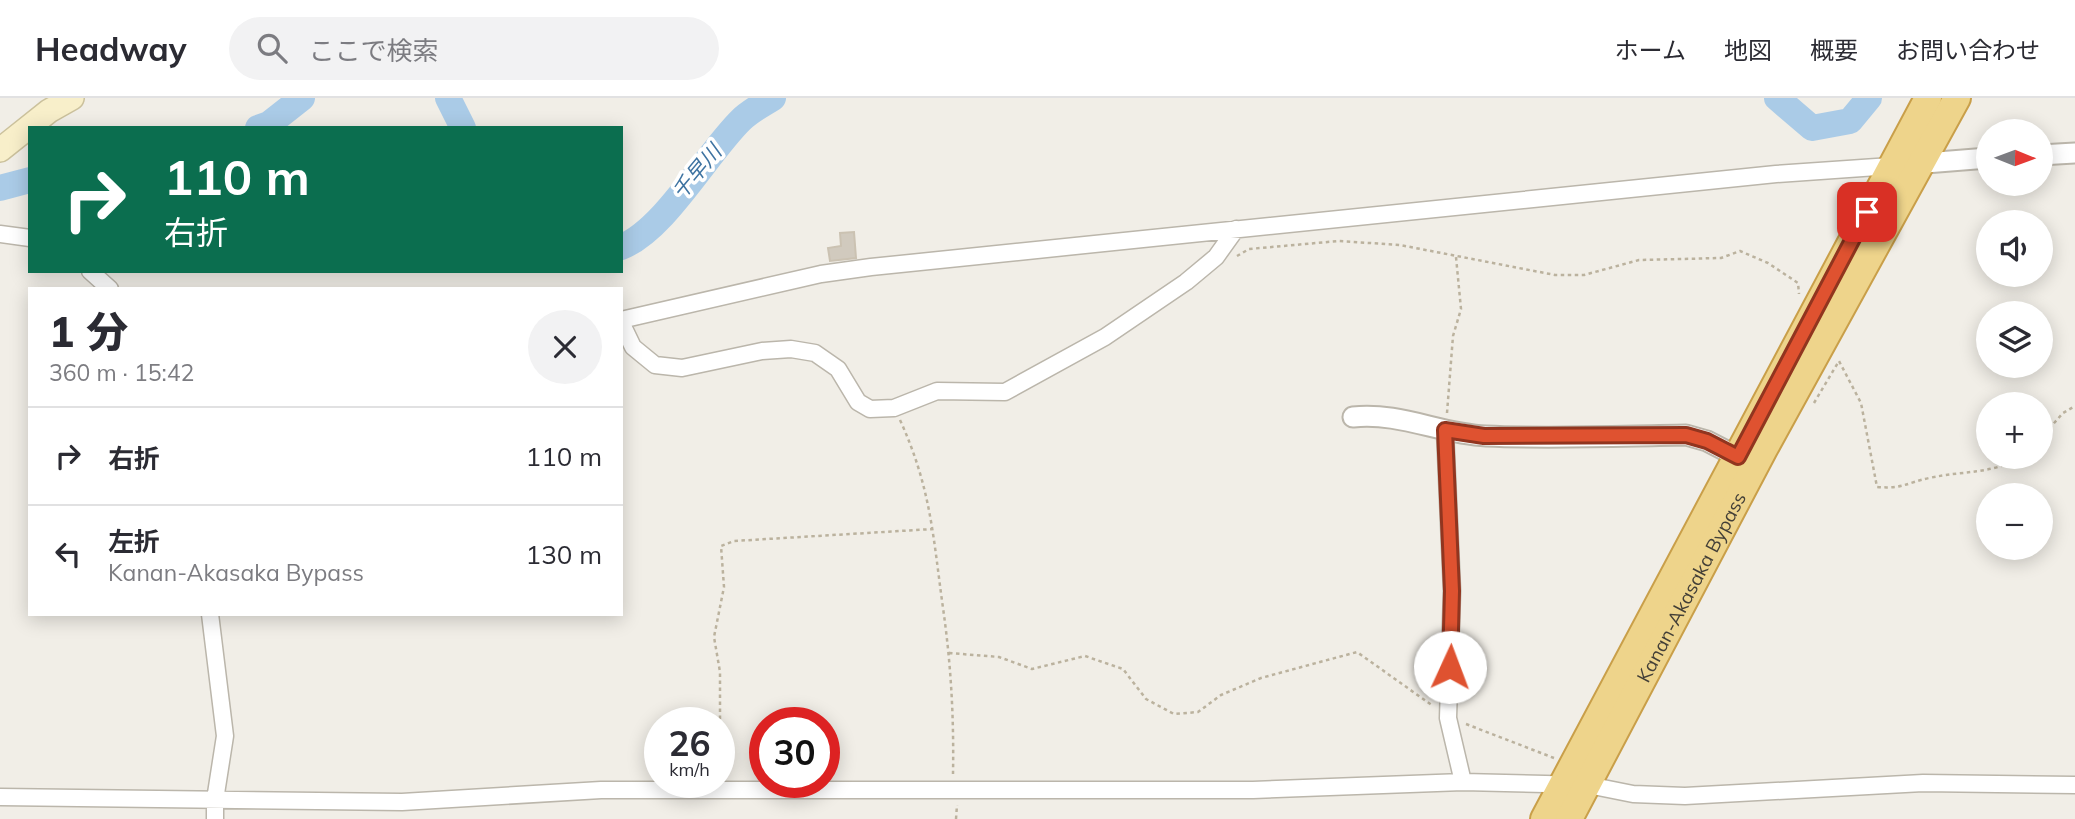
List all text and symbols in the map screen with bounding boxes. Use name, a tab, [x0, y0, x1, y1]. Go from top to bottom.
search box	[229, 17, 719, 80]
text: Headway	[35, 28, 187, 69]
icon: search	[253, 29, 291, 67]
text: ここで検索	[309, 34, 439, 67]
text: ホーム	[1615, 35, 1686, 65]
text: 地図	[1724, 35, 1772, 65]
text: 概要	[1810, 35, 1858, 65]
text: お問い合わせ	[1896, 35, 2040, 65]
north arrow	[1976, 119, 2053, 196]
map controls	[1976, 119, 2053, 560]
water label: 千早川	[666, 137, 728, 204]
text: 110 m	[164, 146, 310, 207]
icon: right	[49, 154, 140, 245]
pin	[1837, 182, 1897, 242]
icon: arrive	[1848, 193, 1886, 231]
button: sound	[1976, 210, 2053, 287]
text: 右折	[164, 212, 228, 252]
button: layers	[1976, 301, 2053, 378]
text: 1 分	[49, 305, 128, 358]
button: close	[528, 310, 602, 384]
text: 360 m · 15:42	[49, 358, 194, 387]
button: +	[1976, 392, 2053, 469]
icon: right	[49, 437, 87, 475]
text: 110 m	[526, 440, 602, 473]
text: 右折	[108, 442, 160, 475]
button: −	[1976, 483, 2053, 560]
street label: Kanan-Akasaka Bypass	[1631, 488, 1751, 686]
text: 左折	[108, 525, 160, 558]
icon: left	[49, 535, 87, 573]
text: 130 m	[526, 538, 602, 571]
text: Kanan-Akasaka Bypass	[108, 558, 364, 587]
position arrow	[1413, 630, 1487, 704]
speed limit sign: 30	[749, 707, 840, 798]
text: 26	[668, 721, 711, 765]
text: km/h	[669, 758, 710, 781]

